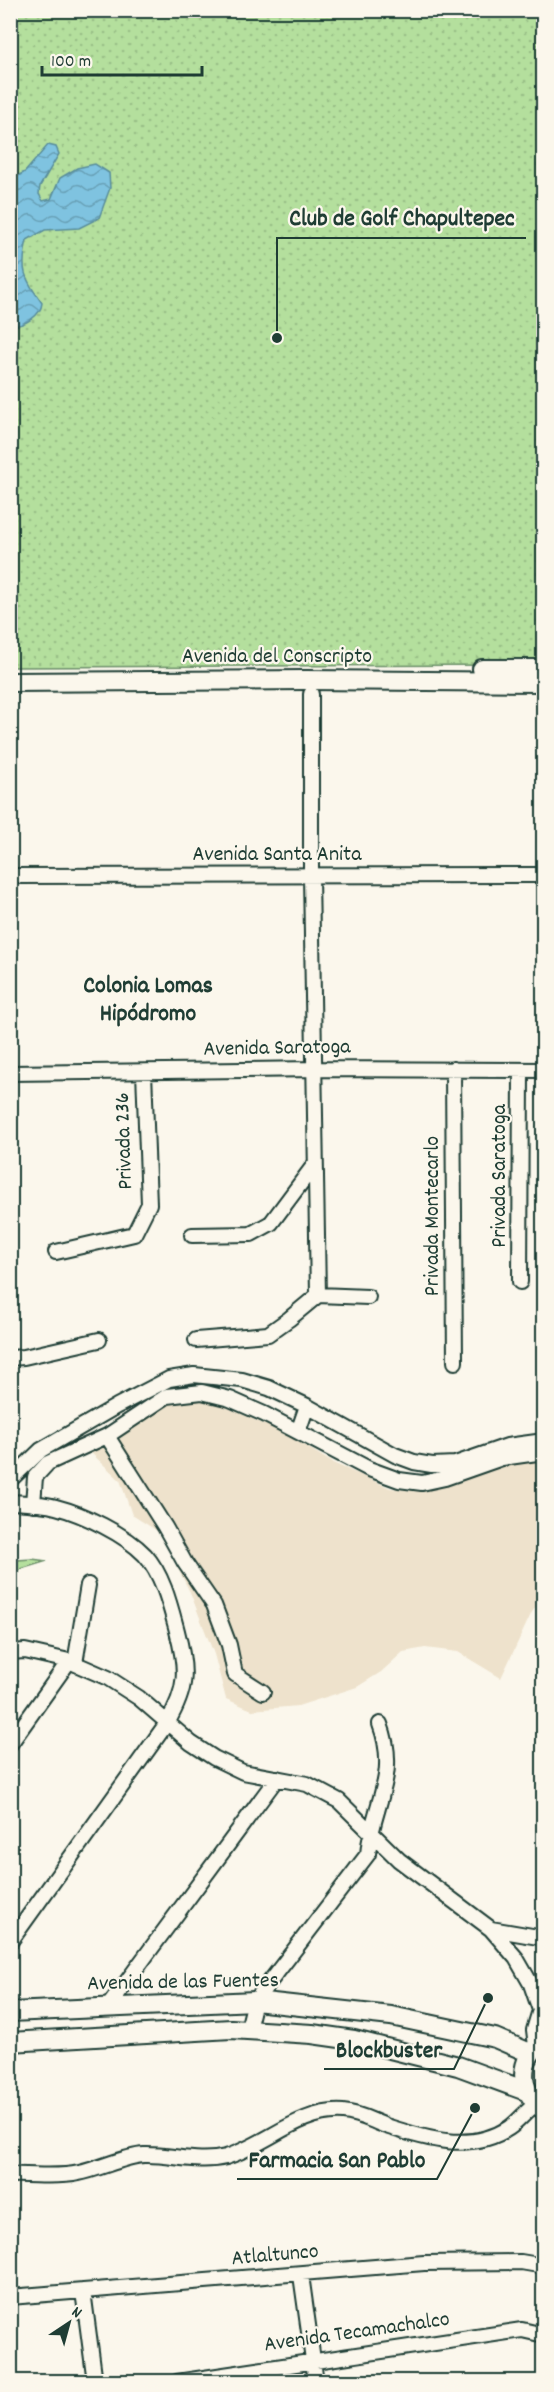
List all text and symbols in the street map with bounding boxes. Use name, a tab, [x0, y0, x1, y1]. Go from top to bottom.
scale bar	[42, 39, 202, 77]
text: 100 m	[51, 50, 91, 75]
callout: Club de Golf Chapultepec	[277, 196, 526, 238]
text: Club de Golf Chapultepec	[289, 203, 515, 237]
street label: Avenida del Conscripto	[182, 642, 372, 673]
street label: Avenida Santa Anita	[192, 840, 362, 871]
district label: Colonia Lomas Hipódromo	[83, 970, 213, 1032]
street label: Avenida Saratoga	[203, 1032, 351, 1066]
street label: Privada 236	[108, 1092, 142, 1190]
street label: Privada Saratoga	[485, 1103, 516, 1248]
street label: Privada Montecarlo	[418, 1136, 449, 1296]
street label: Avenida de las Fuentes	[87, 1966, 279, 2000]
callout: Blockbuster	[324, 2027, 454, 2069]
text: Blockbuster	[336, 2035, 443, 2069]
callout: Farmacia San Pablo	[237, 2137, 437, 2179]
text: Farmacia San Pablo	[249, 2145, 426, 2179]
street label: Atlaltunco	[230, 2237, 320, 2275]
north arrow	[39, 2293, 99, 2353]
text: N	[66, 2301, 86, 2325]
street label: Avenida Tecamachalco	[262, 2305, 452, 2361]

